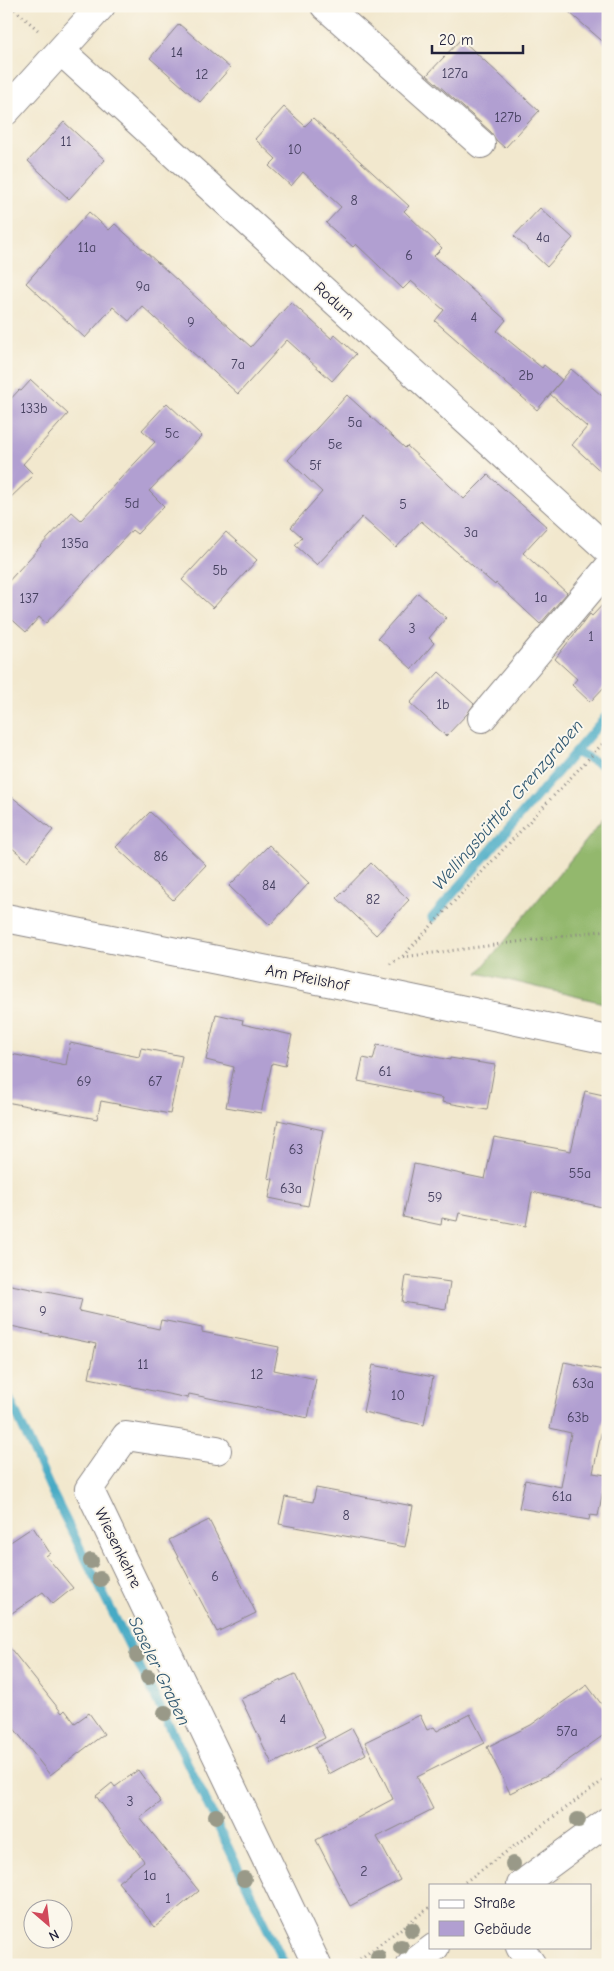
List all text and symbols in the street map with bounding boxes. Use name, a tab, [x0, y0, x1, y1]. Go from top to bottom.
scale bar	[432, 22, 523, 54]
text: 20 m	[439, 31, 473, 49]
house number: 14	[171, 44, 183, 61]
house number: 127a	[442, 65, 468, 82]
house number: 12	[196, 66, 208, 83]
house number: 127b	[495, 109, 521, 126]
house number: 11	[60, 133, 72, 150]
house number: 10	[288, 141, 302, 158]
house number: 8	[350, 192, 358, 209]
house number: 4a	[536, 229, 550, 246]
house number: 11a	[78, 239, 96, 256]
house number: 6	[405, 247, 413, 264]
house number: 9a	[136, 278, 150, 295]
street label: Rodum	[310, 278, 358, 324]
house number: 4	[471, 309, 478, 326]
house number: 9	[187, 314, 195, 331]
house number: 7a	[231, 356, 245, 373]
house number: 2b	[519, 367, 533, 384]
house number: 133b	[20, 400, 48, 417]
house number: 5a	[348, 414, 362, 431]
house number: 5c	[165, 425, 179, 442]
house number: 5e	[328, 436, 342, 453]
house number: 5f	[309, 457, 322, 474]
house number: 5d	[124, 495, 140, 512]
house number: 5	[399, 496, 407, 513]
house number: 3a	[464, 524, 478, 541]
house number: 135a	[61, 535, 89, 552]
house number: 5b	[212, 562, 228, 579]
house number: 1a	[535, 589, 547, 606]
house number: 137	[19, 590, 39, 607]
house number: 3	[408, 620, 416, 637]
house number: 1	[588, 628, 594, 645]
house number: 1b	[436, 696, 450, 713]
water label: Wellingsbüttler Grenzgraben	[428, 715, 588, 895]
house number: 86	[154, 848, 168, 865]
house number: 84	[262, 877, 276, 894]
house number: 82	[366, 891, 380, 908]
street label: Am Pfeilshof	[264, 961, 352, 995]
house number: 61	[378, 1063, 392, 1080]
house number: 69	[76, 1073, 92, 1090]
house number: 67	[148, 1073, 162, 1090]
house number: 63	[289, 1141, 303, 1158]
house number: 55a	[569, 1165, 591, 1182]
house number: 63a	[280, 1180, 302, 1197]
house number: 59	[427, 1189, 443, 1206]
house number: 9	[39, 1303, 47, 1320]
house number: 11	[137, 1356, 149, 1373]
house number: 12	[251, 1366, 263, 1383]
house number: 63a	[572, 1375, 594, 1392]
house number: 10	[391, 1387, 405, 1404]
house number: 63b	[567, 1409, 589, 1426]
house number: 61a	[552, 1488, 572, 1505]
street label: Wiesenkehre	[91, 1505, 145, 1591]
house number: 8	[342, 1507, 350, 1524]
house number: 6	[211, 1568, 219, 1585]
water label: Saseler Graben	[123, 1613, 195, 1729]
house number: 4	[280, 1711, 287, 1728]
house number: 57a	[556, 1723, 578, 1740]
house number: 3	[126, 1793, 134, 1810]
house number: 2	[360, 1863, 368, 1880]
house number: 1a	[144, 1867, 156, 1884]
legend	[429, 1884, 592, 1948]
house number: 1	[165, 1890, 171, 1907]
text: Straße	[474, 1894, 516, 1912]
north arrow	[22, 1898, 72, 1948]
text: Gebäude	[474, 1920, 532, 1938]
text: N	[46, 1925, 62, 1945]

